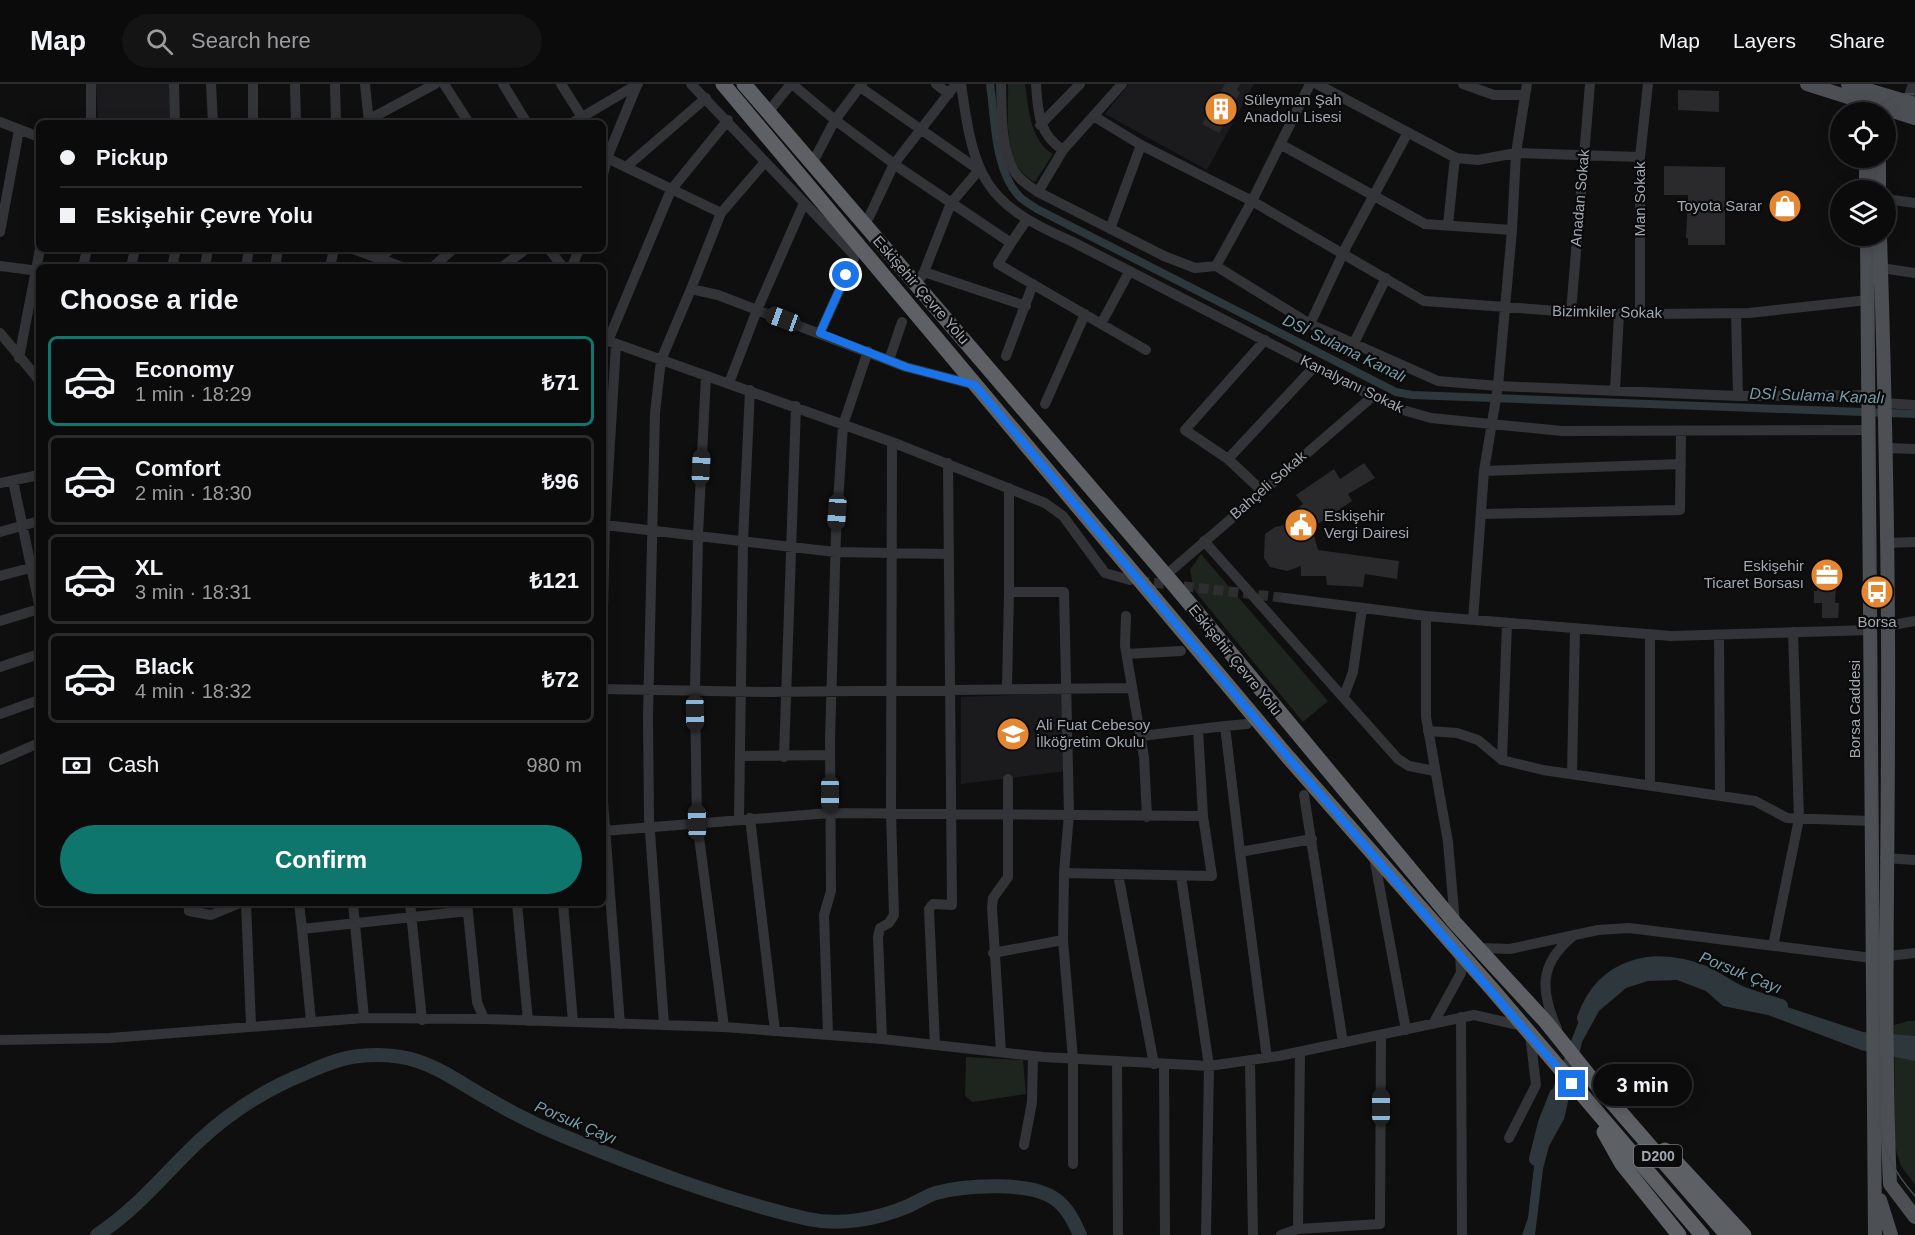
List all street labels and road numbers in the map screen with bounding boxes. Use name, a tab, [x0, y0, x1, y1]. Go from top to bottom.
street label: Anadan Sokak	[1567, 148, 1592, 247]
street label: Man Sokak	[1631, 161, 1648, 237]
street label: Eskişehir Çevre Yolu	[870, 232, 973, 347]
street label: Bizimkiler Sokak	[1552, 302, 1663, 321]
street label: Kanalyanı Sokak	[1298, 351, 1407, 416]
street label: Bahçeli Sokak	[1226, 447, 1309, 522]
street label: Eskişehir Çevre Yolu	[1185, 601, 1285, 718]
street label: Borsa Caddesi	[1846, 660, 1863, 758]
road number: D200	[1634, 1145, 1682, 1167]

